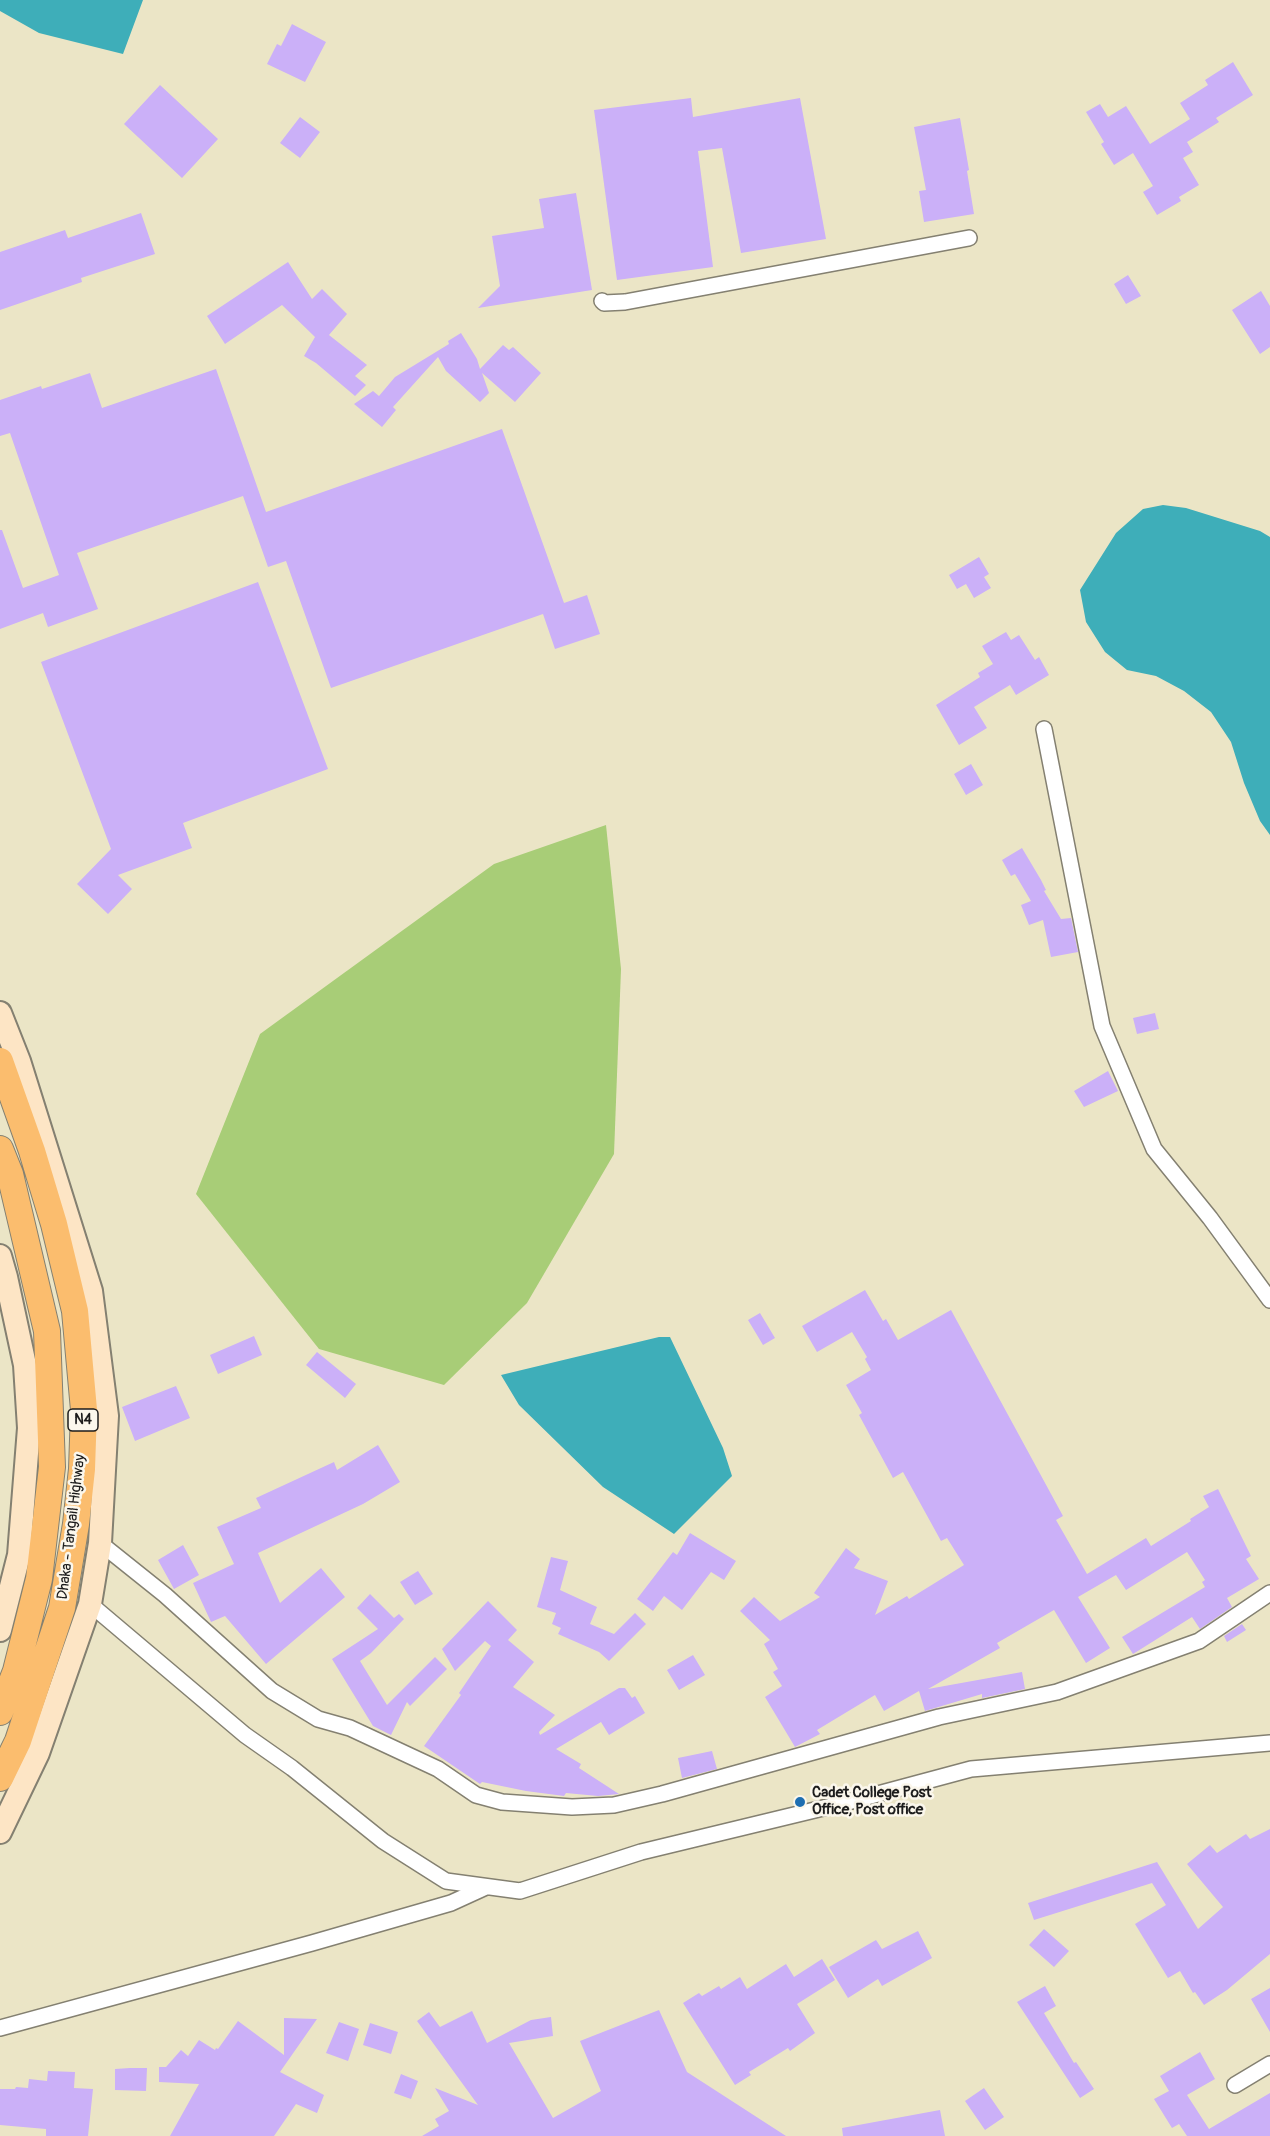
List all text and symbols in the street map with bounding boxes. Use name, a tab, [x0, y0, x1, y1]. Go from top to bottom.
road number: N4	[68, 1409, 98, 1431]
street label: Dhaka - Tangail Highway	[54, 1453, 90, 1601]
place label: Cadet College Post Office, Post office	[812, 1784, 932, 1819]
marker: Cadet College Post Office, Post office	[793, 1795, 807, 1809]

